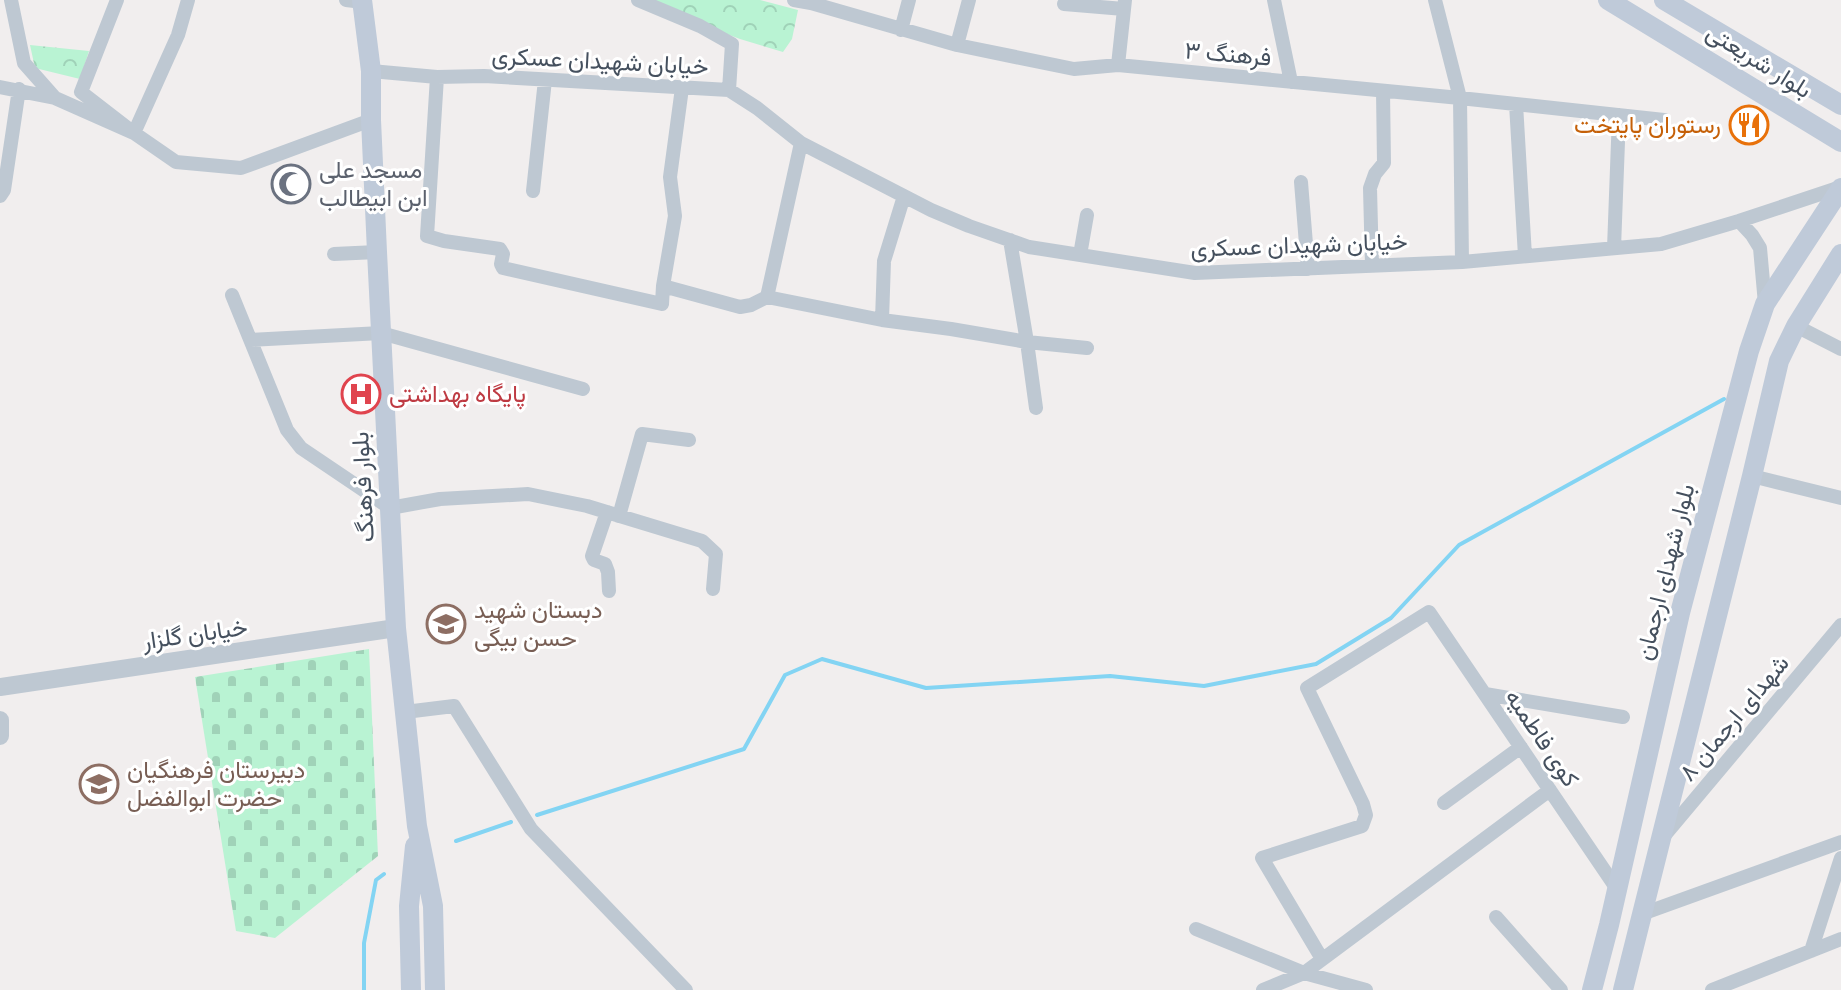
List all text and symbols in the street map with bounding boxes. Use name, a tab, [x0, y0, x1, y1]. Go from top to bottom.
street label: بلوار شریعتی	[1701, 18, 1817, 105]
street label: فرهنگ ۳	[1183, 36, 1273, 73]
street label: خیابان شهیدان عسکری	[491, 41, 709, 82]
restaurant icon: رستوران پایتخت	[1728, 104, 1770, 146]
place label: رستوران پایتخت	[1574, 111, 1721, 141]
place label: مسجد علی ابن ابیطالب	[319, 156, 428, 212]
mosque icon: مسجد علی ابن ابیطالب	[270, 163, 312, 205]
street label: خیابان شهیدان عسکری	[1190, 227, 1408, 264]
hospital icon: پایگاه بهداشتی	[340, 373, 382, 415]
place label: پایگاه بهداشتی	[389, 380, 526, 410]
street label: بلوار فرهنگ	[346, 431, 381, 543]
street label: بلوار شهدای ارجمان	[1630, 481, 1701, 663]
place label: دبستان شهید حسن بیگی	[474, 596, 602, 652]
school or university icon: دبستان شهید حسن بیگی	[425, 603, 467, 645]
street label: خیابان گلزار	[140, 613, 250, 656]
street label: شهدای ارجمان ۸	[1673, 649, 1795, 787]
street label: کوی فاطمیه	[1498, 684, 1585, 793]
place label: دبیرستان فرهنگیان حضرت ابوالفضل	[127, 756, 305, 813]
school or university icon: دبیرستان فرهنگیان حضرت ابوالفضل	[78, 763, 120, 805]

